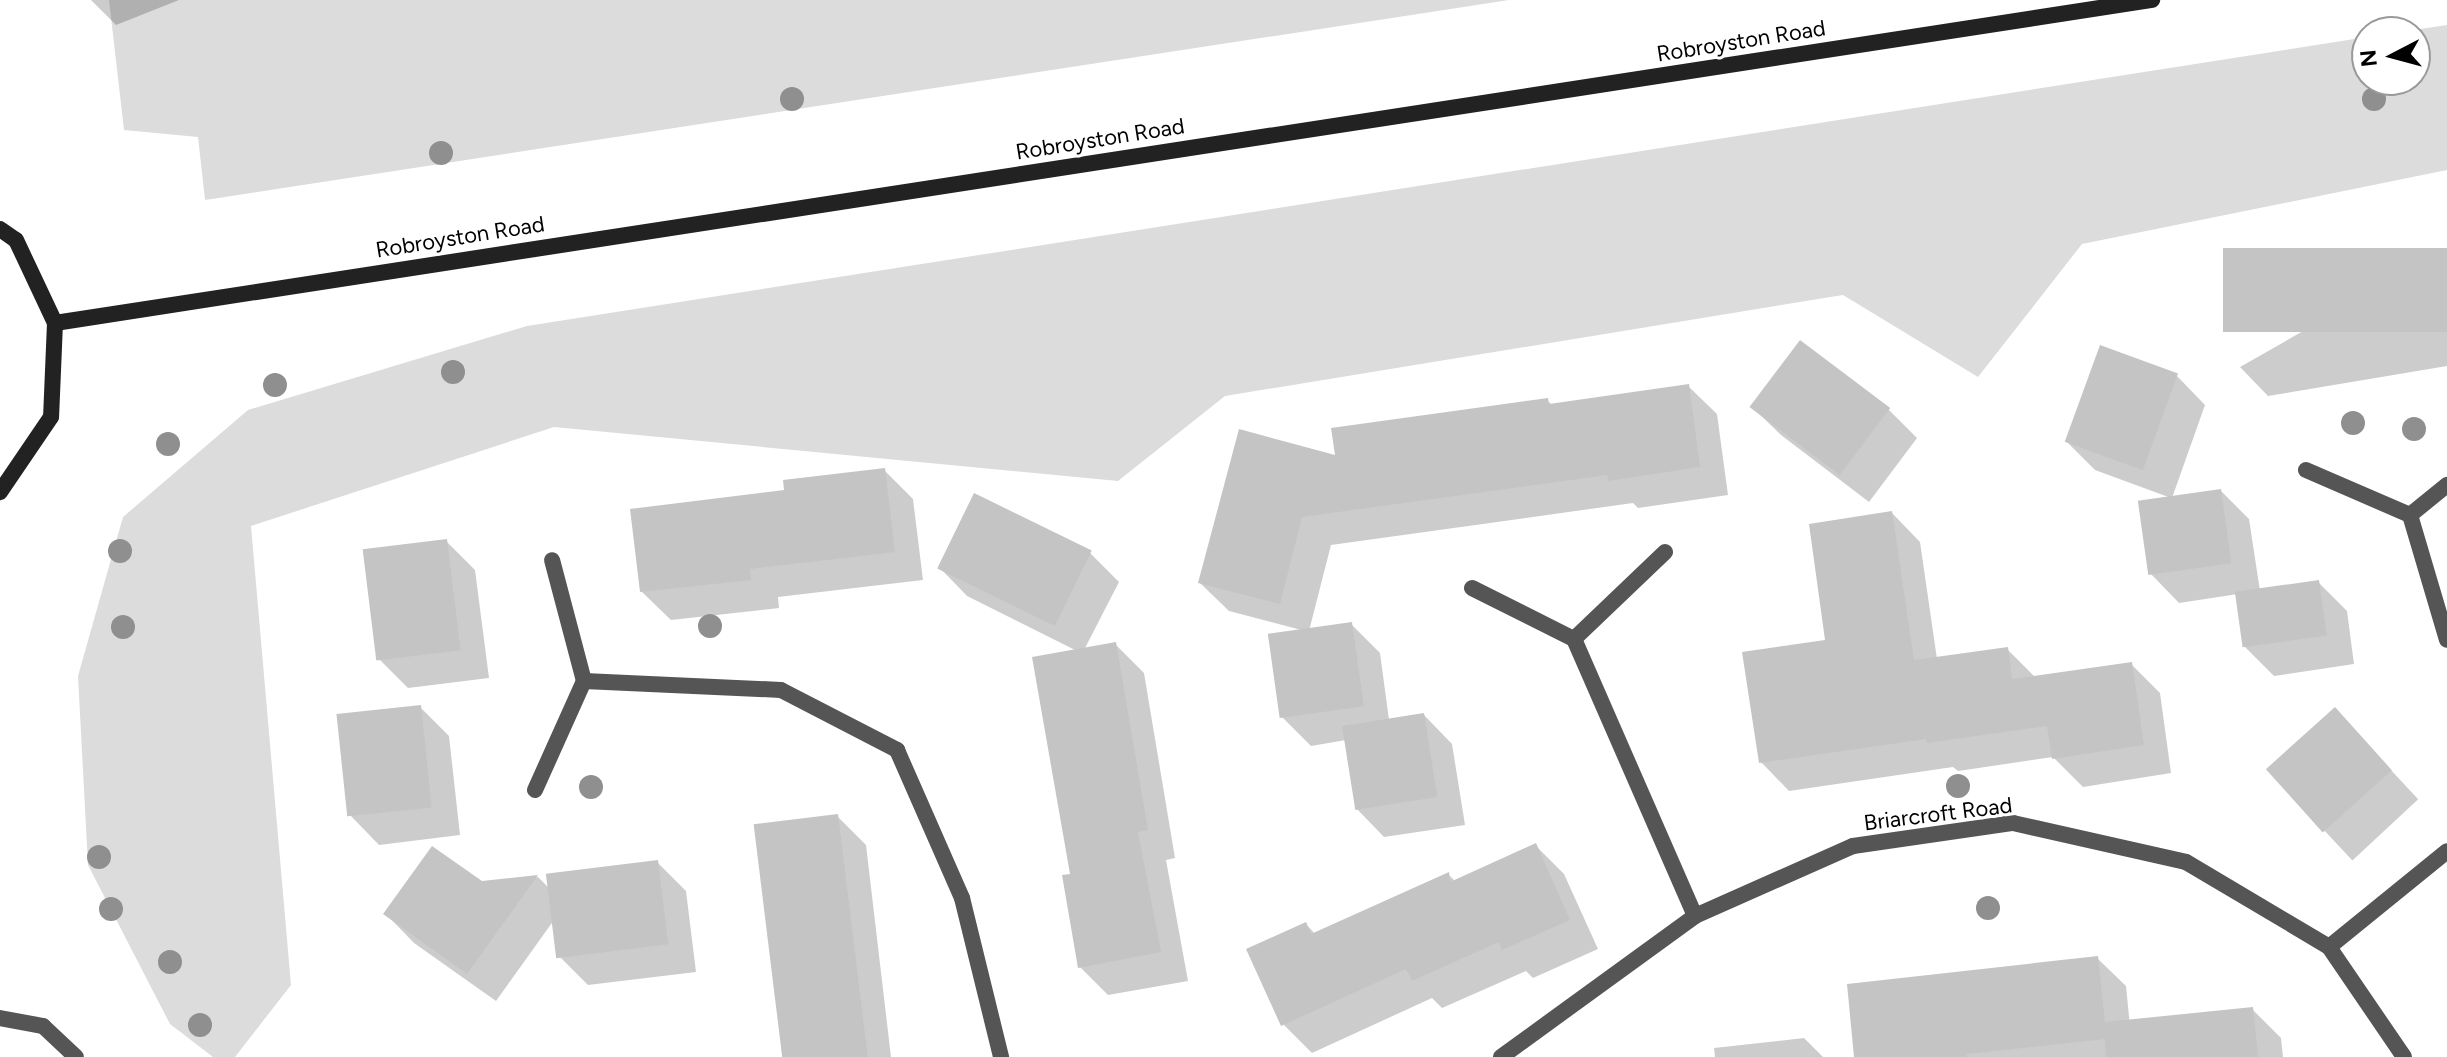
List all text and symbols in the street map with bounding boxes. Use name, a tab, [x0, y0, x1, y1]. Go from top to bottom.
street label: Robroyston Road	[1655, 15, 1827, 67]
north arrow	[2351, 16, 2431, 96]
text: N	[2354, 48, 2383, 68]
street label: Robroyston Road	[1014, 113, 1186, 165]
street label: Robroyston Road	[374, 211, 546, 263]
street label: Briarcroft Road	[1862, 792, 2014, 836]

